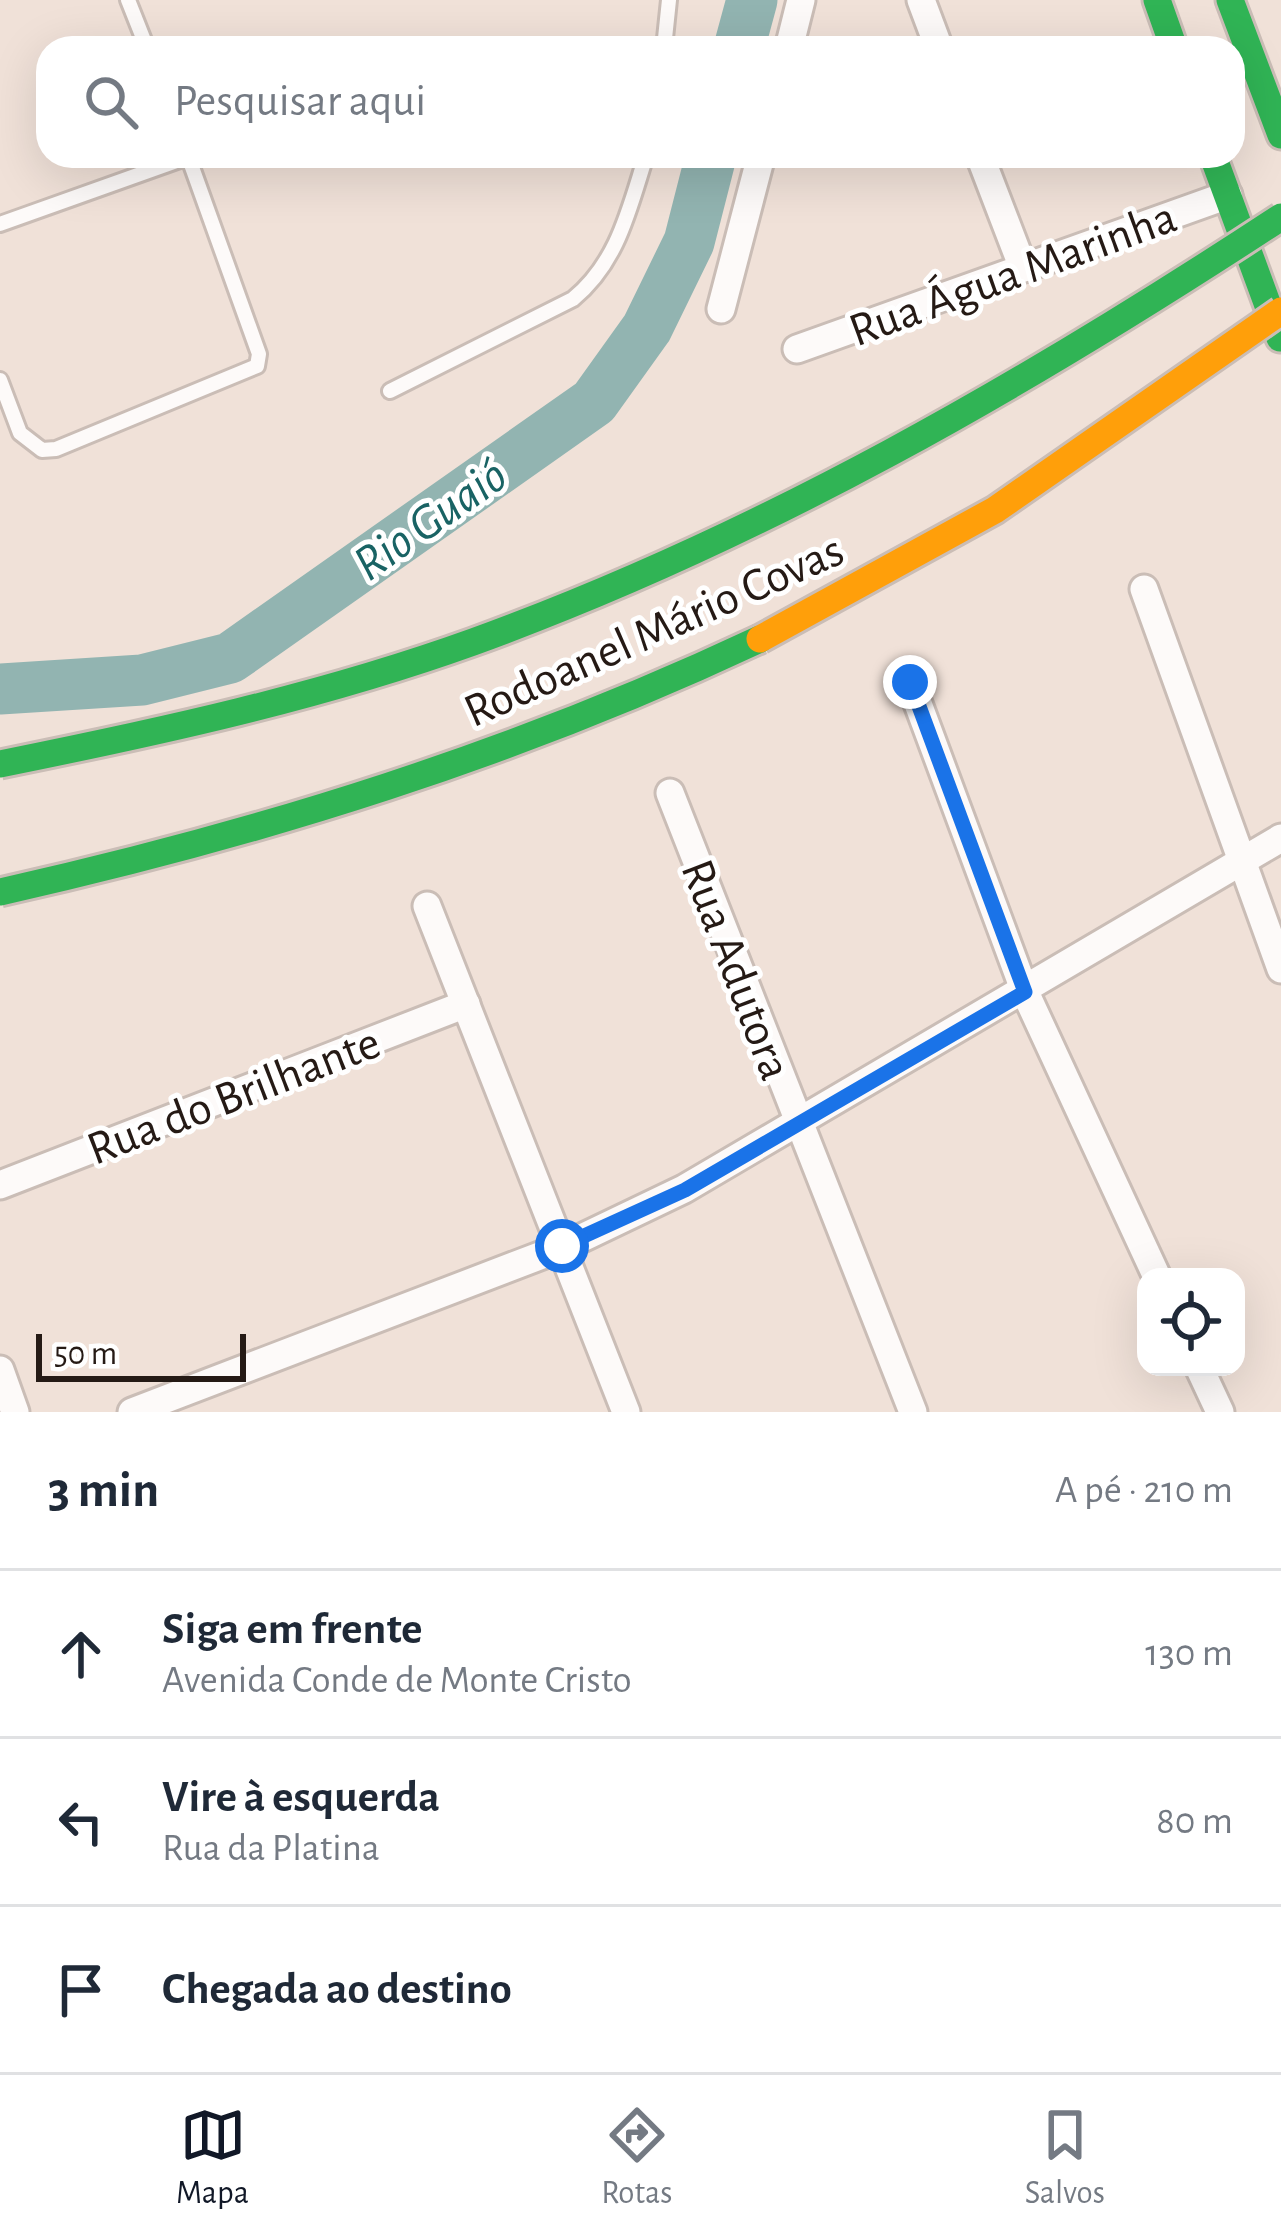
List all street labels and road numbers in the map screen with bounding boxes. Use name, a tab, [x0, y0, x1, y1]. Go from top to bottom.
street label: Rua Água Marinha	[841, 189, 1183, 356]
street label: Rodoanel Mário Covas	[457, 527, 851, 737]
street label: Rua Adutora	[671, 853, 799, 1087]
street label: Rua do Brilhante	[81, 1019, 387, 1175]

